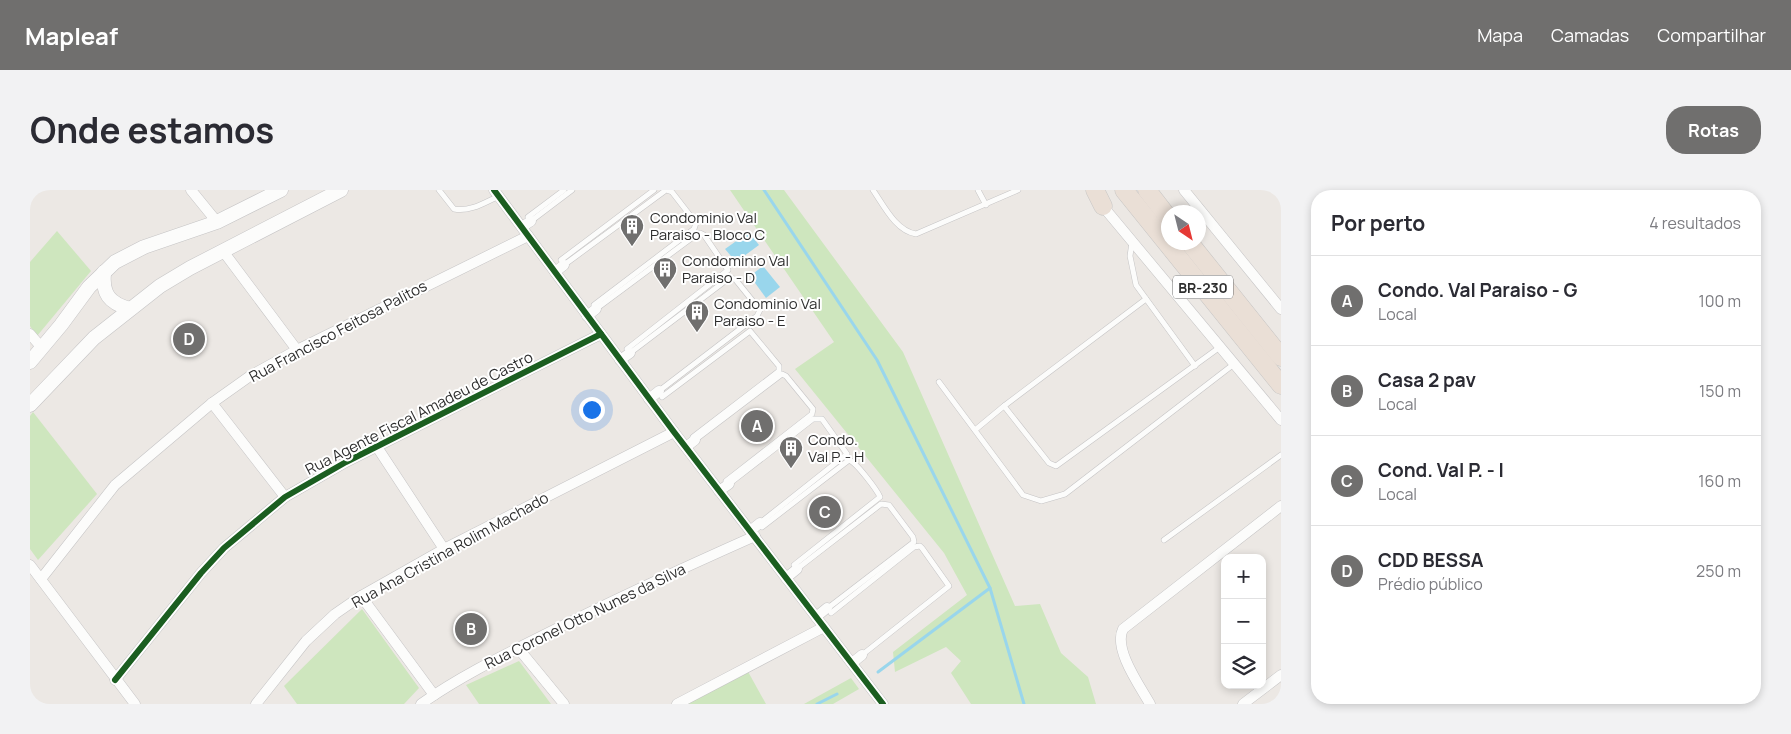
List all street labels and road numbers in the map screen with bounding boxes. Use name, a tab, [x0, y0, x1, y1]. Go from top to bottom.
street label: Rua Francisco Feitosa Palitos	[245, 275, 431, 387]
road number: BR-230	[1173, 275, 1233, 298]
street label: Rua Agente Fiscal Amadeu de Castro	[302, 346, 537, 480]
street label: Rua Ana Cristina Rolim Machado	[348, 487, 552, 613]
street label: Rua Coronel Otto Nunes da Silva	[481, 558, 689, 674]

